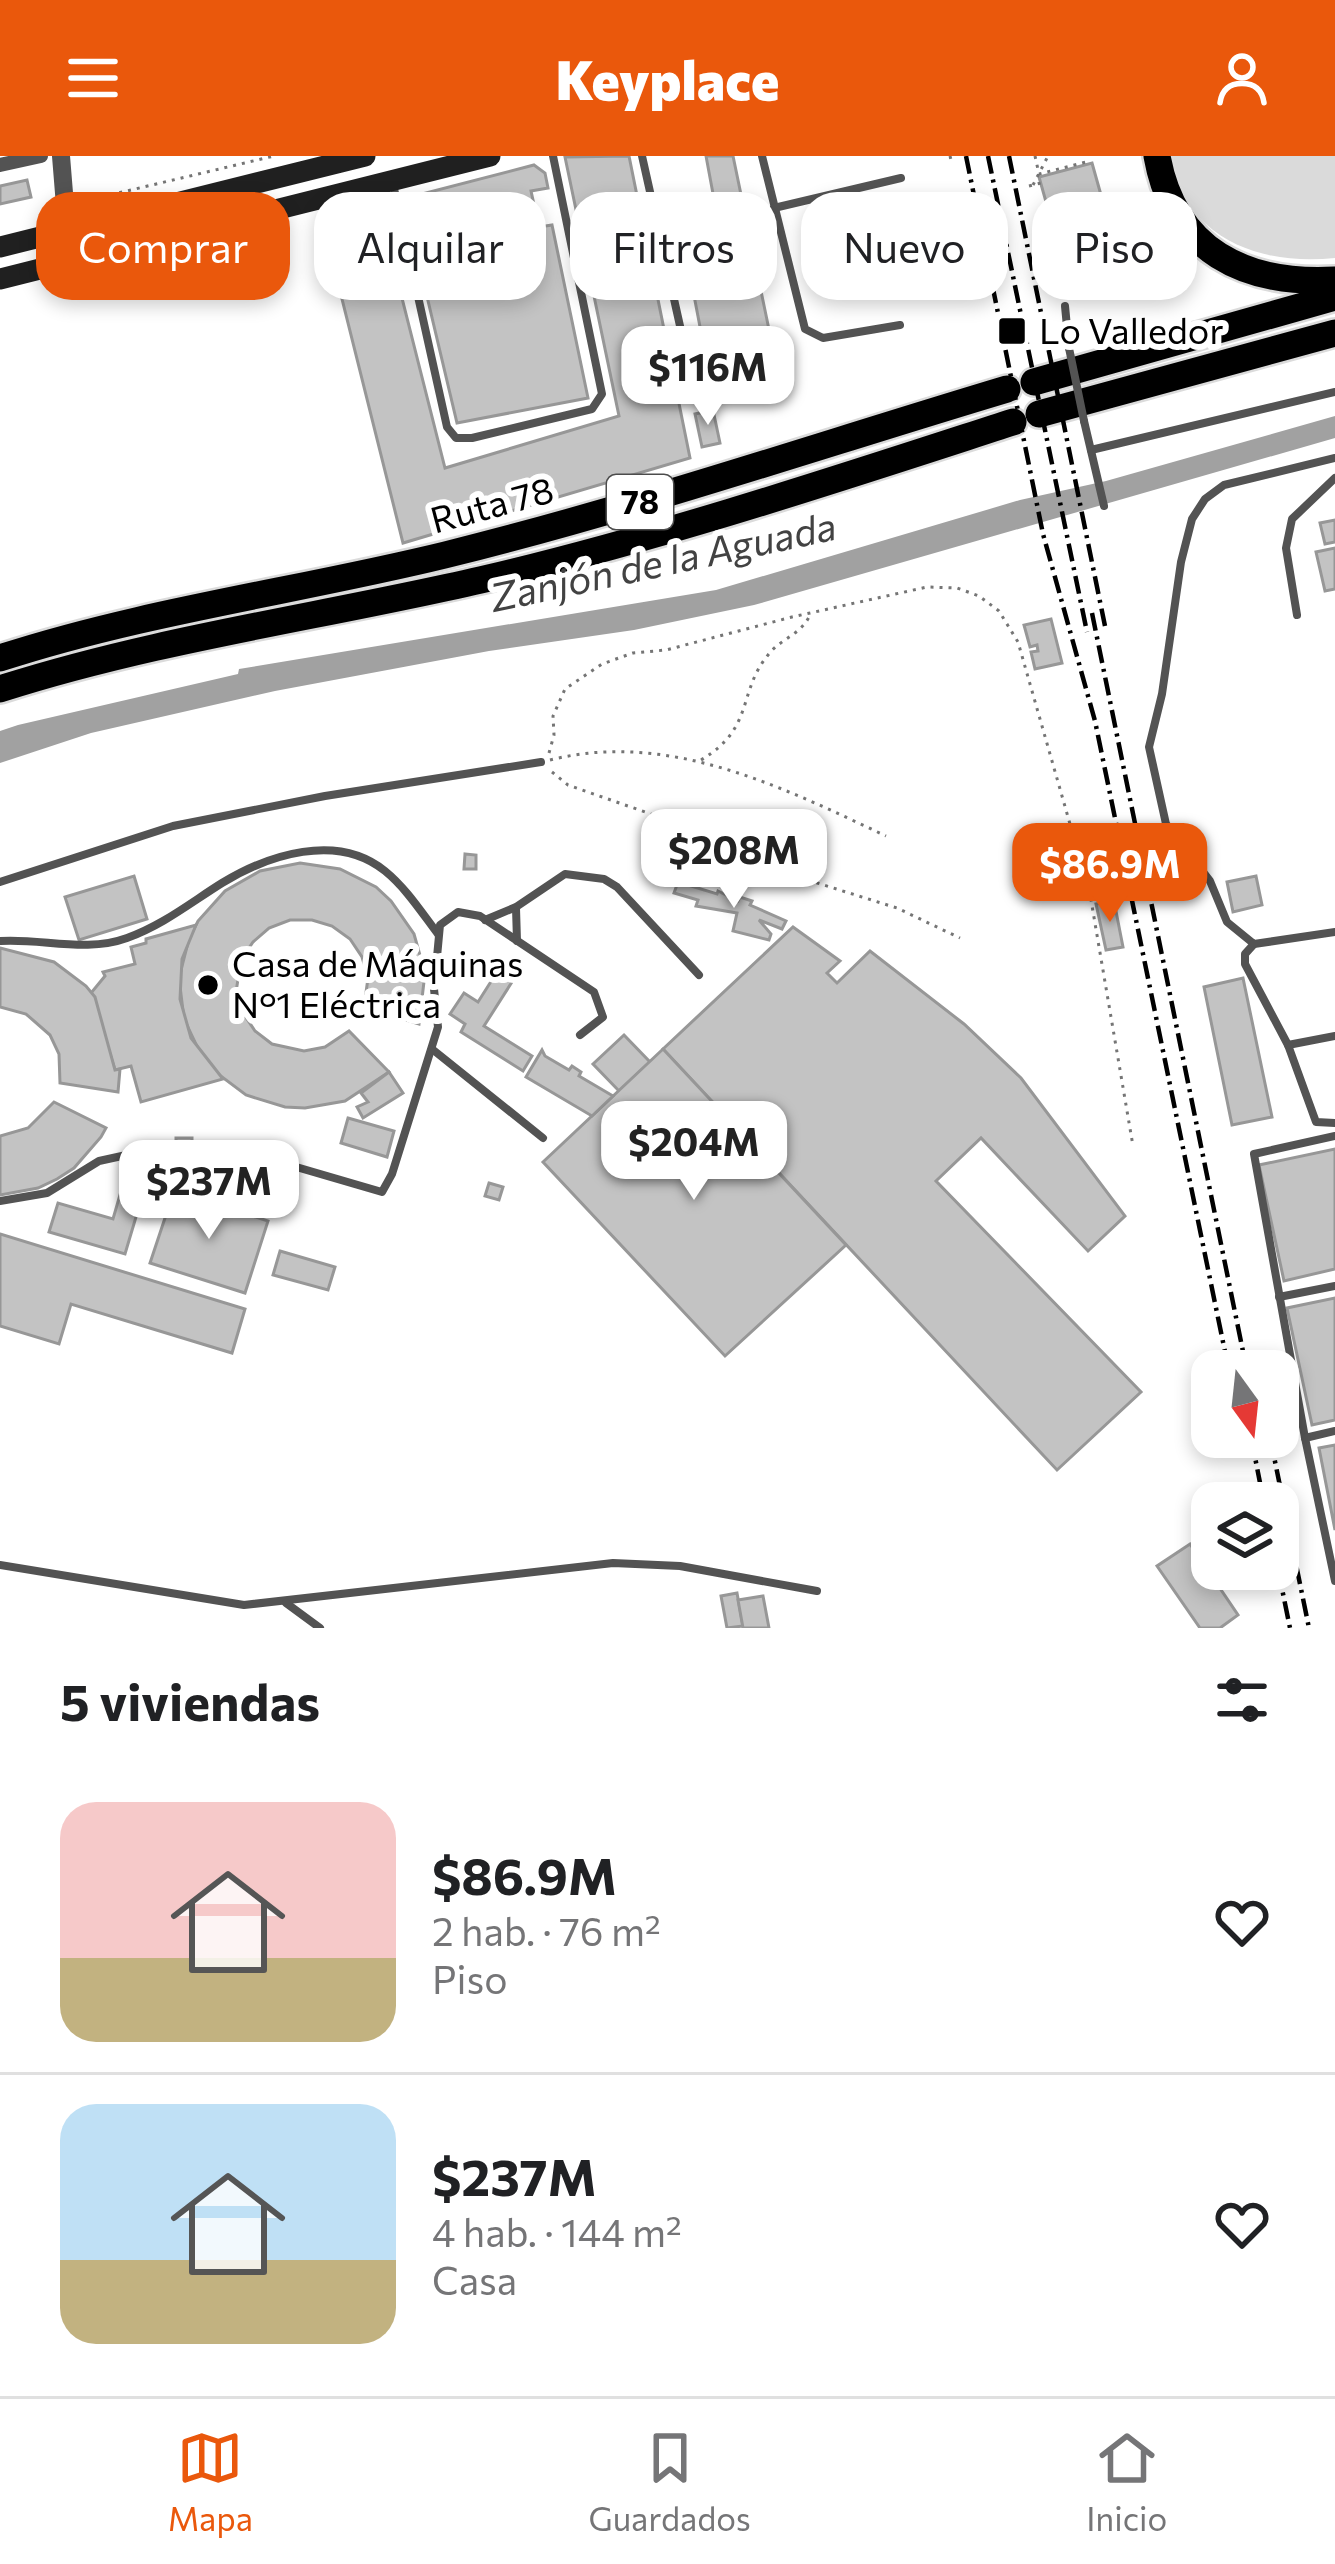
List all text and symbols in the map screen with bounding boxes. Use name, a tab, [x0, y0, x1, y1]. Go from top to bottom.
icon: menu	[60, 45, 126, 111]
text: Keyplace	[555, 45, 780, 111]
icon: person	[1209, 45, 1275, 111]
chip: Comprar	[36, 192, 290, 300]
chip: Alquilar	[314, 192, 546, 300]
chip: Filtros	[570, 192, 777, 300]
chip: Nuevo	[801, 192, 1008, 300]
chip: Piso	[1032, 192, 1197, 300]
place label: Lo Valledor	[1039, 307, 1224, 351]
marker: Lo Valledor	[996, 315, 1028, 347]
pin: $116M	[624, 326, 792, 428]
text: $116M	[648, 341, 768, 389]
street label: Ruta 78	[425, 466, 558, 541]
road number: 78	[607, 475, 673, 529]
water label: Zanjón de la Aguada	[484, 500, 840, 620]
pin: $208M	[650, 809, 818, 911]
pin: $86.9M	[1012, 823, 1208, 925]
text: $208M	[668, 824, 800, 872]
text: $86.9M	[1039, 838, 1181, 886]
place label: Casa de Máquinas N°1 Eléctrica	[232, 940, 523, 1025]
marker: Casa de Máquinas N°1 Eléctrica	[195, 972, 221, 998]
pin: $204M	[610, 1101, 778, 1203]
text: $204M	[628, 1116, 760, 1164]
pin: $237M	[125, 1140, 293, 1242]
text: $237M	[146, 1155, 272, 1203]
north arrow	[1191, 1350, 1299, 1458]
map controls	[1191, 1350, 1299, 1590]
button: layers	[1191, 1482, 1299, 1590]
icon: filters	[1209, 1667, 1275, 1733]
text: 5 viviendas	[60, 1669, 320, 1732]
text: $86.9M	[432, 1843, 617, 1906]
icon: home	[156, 1850, 300, 1994]
icon: heart	[1209, 1889, 1275, 1955]
text: 2 hab. · 76 m²	[432, 1906, 661, 1954]
text: Piso	[432, 1954, 508, 2002]
text: $237M	[432, 2144, 597, 2207]
icon: home	[156, 2152, 300, 2296]
icon: heart	[1209, 2191, 1275, 2257]
text: 4 hab. · 144 m²	[432, 2207, 682, 2255]
text: Casa	[432, 2255, 517, 2303]
tab: Mapa	[168, 2425, 253, 2538]
tab: Guardados	[588, 2425, 751, 2538]
tab: Inicio	[1086, 2425, 1167, 2538]

